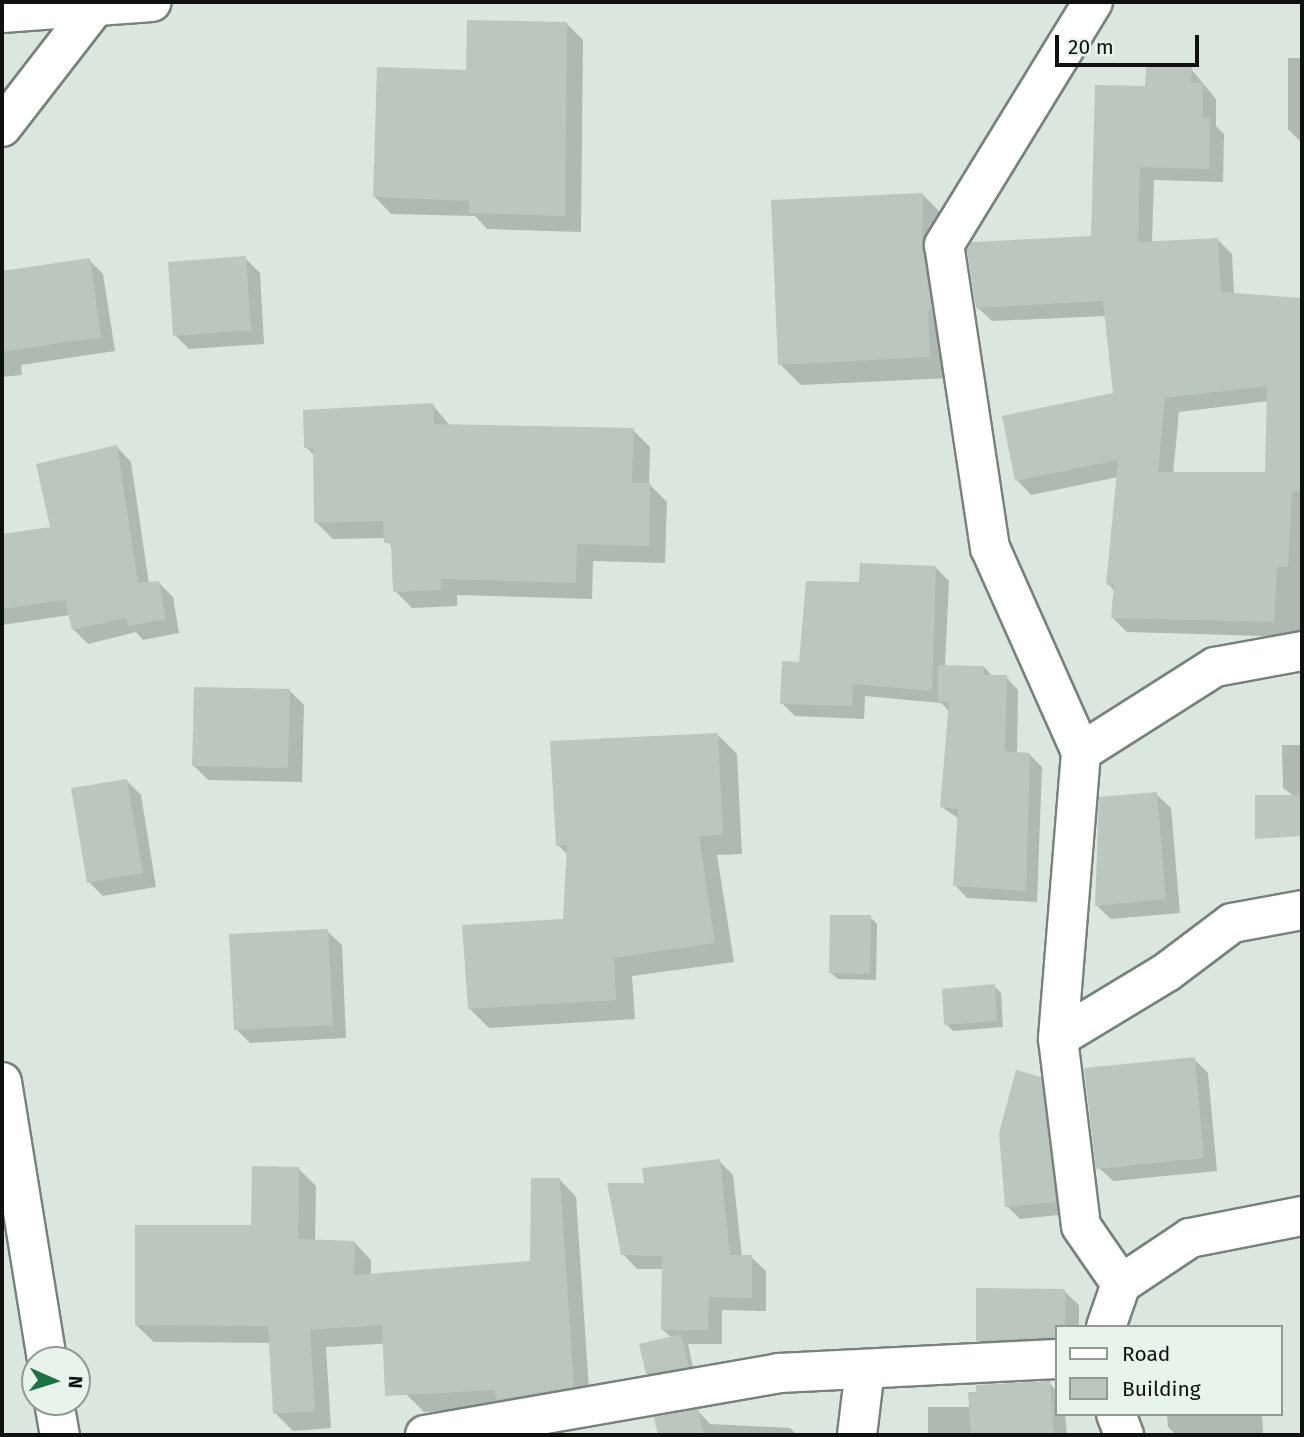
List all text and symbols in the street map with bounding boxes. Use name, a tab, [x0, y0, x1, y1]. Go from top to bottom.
scale bar	[1059, 21, 1202, 65]
text: 20 m	[1068, 34, 1114, 60]
legend	[1056, 1325, 1283, 1416]
text: Road	[1122, 1341, 1170, 1367]
north arrow	[21, 1346, 91, 1416]
text: N	[64, 1375, 87, 1389]
text: Building	[1122, 1376, 1201, 1402]

